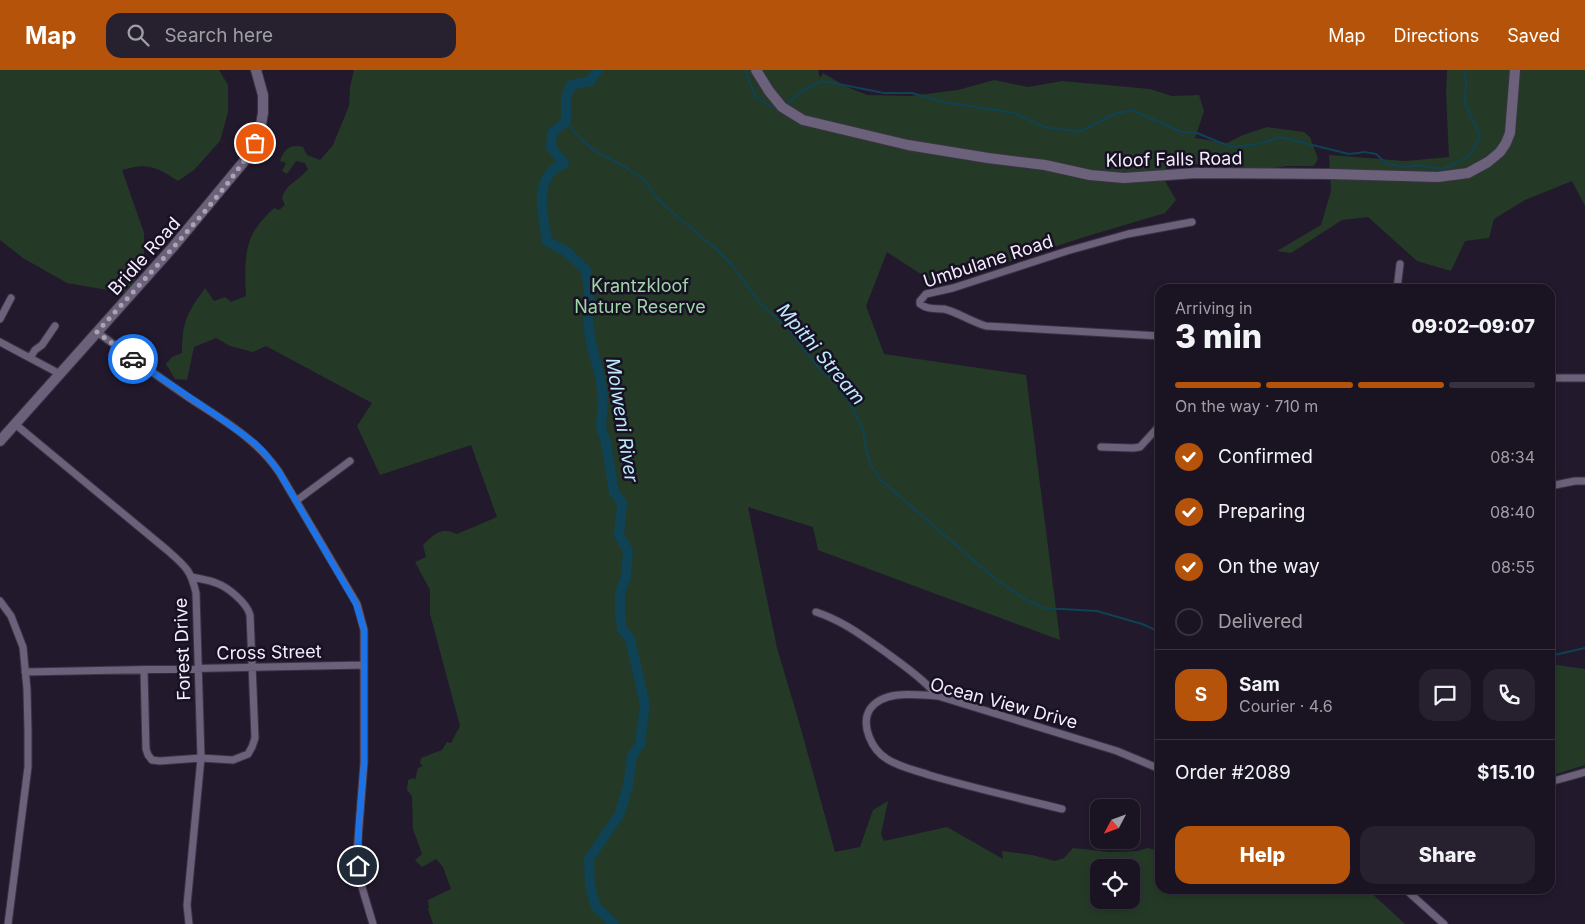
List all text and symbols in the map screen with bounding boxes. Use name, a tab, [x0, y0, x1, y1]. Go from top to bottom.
search box	[106, 13, 456, 58]
text: Map	[25, 21, 76, 50]
icon: search	[124, 21, 152, 49]
text: Search here	[164, 24, 273, 47]
text: Map	[1328, 25, 1366, 46]
text: Directions	[1394, 25, 1479, 46]
text: Saved	[1507, 25, 1560, 46]
pin	[234, 122, 276, 164]
icon: bag	[241, 129, 269, 157]
street label: Kloof Falls Road	[1105, 147, 1243, 171]
street label: Bridle Road	[104, 213, 184, 299]
street label: Umbulane Road	[921, 230, 1055, 292]
park label: Krantzkloof Nature Reserve	[574, 275, 706, 317]
text: Arriving in	[1175, 298, 1252, 318]
water label: Mpithi Stream	[772, 299, 870, 409]
text: 09:02–09:07	[1411, 315, 1535, 338]
text: 3 min	[1175, 317, 1262, 356]
courier	[108, 334, 158, 384]
icon: car	[119, 345, 147, 373]
water label: Molweni River	[601, 356, 643, 485]
text: On the way · 710 m	[1175, 396, 1318, 416]
icon: check	[1175, 443, 1203, 471]
text: Confirmed	[1218, 445, 1313, 468]
text: 08:34	[1490, 447, 1535, 467]
icon: check	[1175, 498, 1203, 526]
text: Preparing	[1218, 500, 1305, 523]
text: 08:40	[1490, 502, 1535, 522]
icon: check	[1175, 553, 1203, 581]
text: On the way	[1218, 555, 1320, 578]
text: 08:55	[1491, 557, 1535, 577]
street label: Forest Drive	[170, 597, 194, 701]
text: Delivered	[1218, 610, 1303, 633]
street label: Cross Street	[216, 641, 322, 663]
button: chat	[1419, 669, 1471, 721]
button: phone	[1483, 669, 1535, 721]
street label: Ocean View Drive	[928, 673, 1080, 733]
text: Sam	[1239, 673, 1280, 696]
text: S	[1195, 683, 1207, 706]
text: Courier · 4.6	[1239, 696, 1333, 716]
text: Order #2089	[1175, 761, 1291, 784]
text: $15.10	[1477, 761, 1535, 784]
north arrow	[1090, 799, 1140, 849]
map controls	[1090, 799, 1140, 909]
button: Help	[1175, 826, 1350, 884]
button: Share	[1360, 826, 1535, 884]
pin	[337, 845, 379, 887]
icon: home	[344, 852, 372, 880]
button: locate	[1090, 859, 1140, 909]

